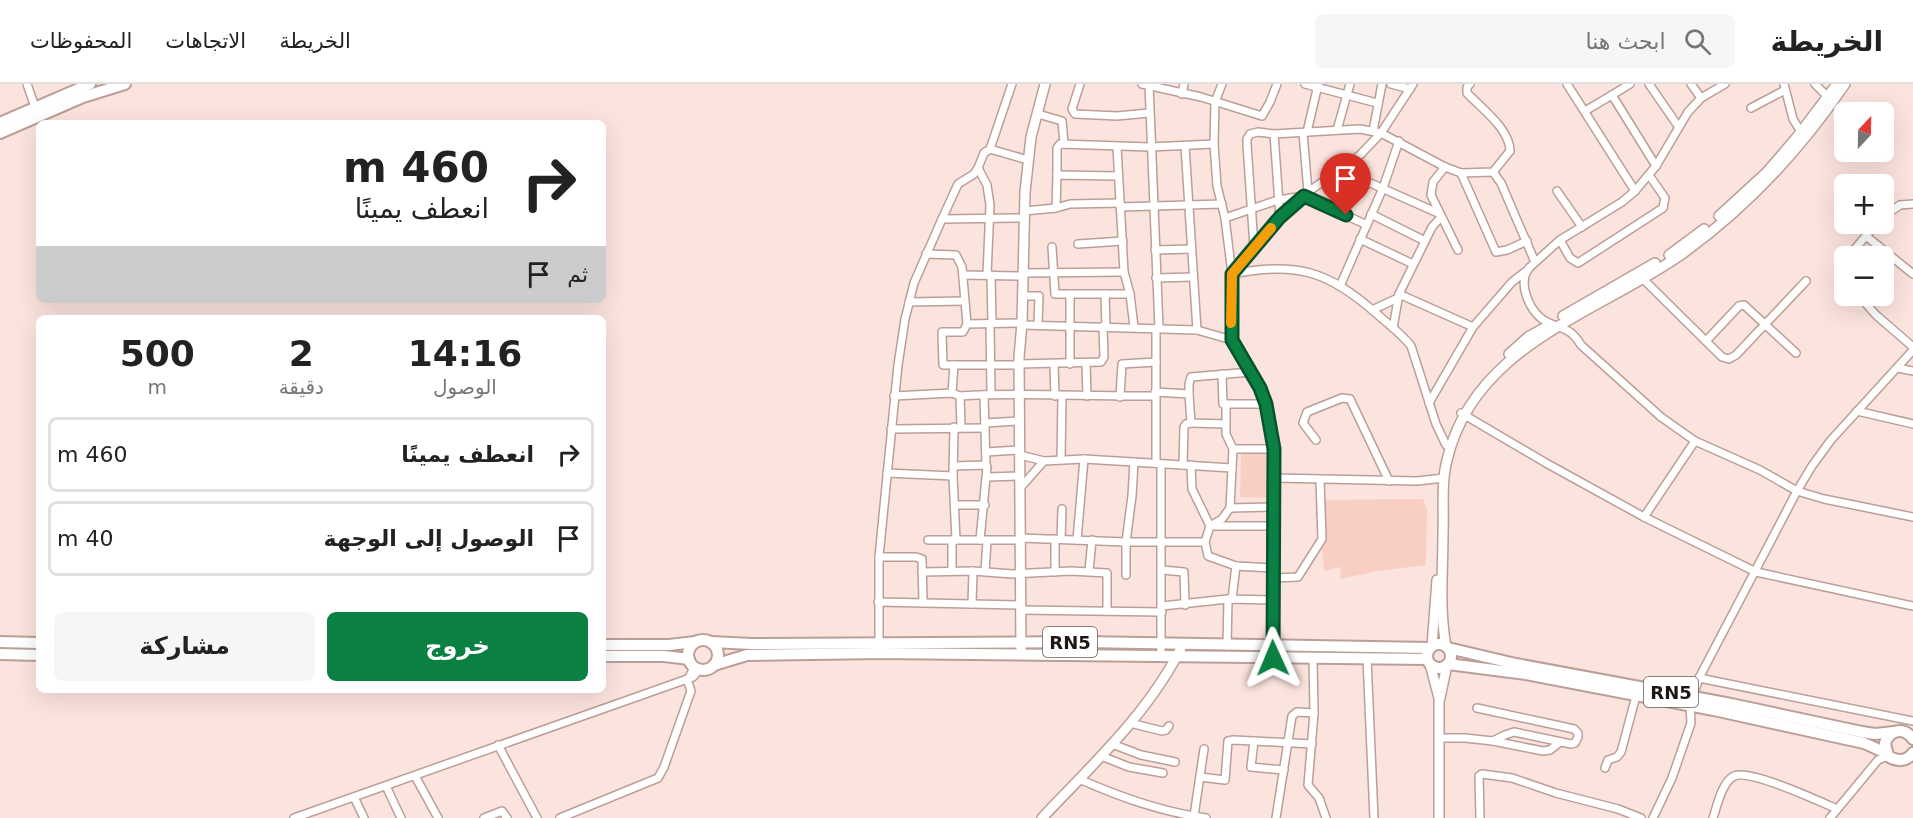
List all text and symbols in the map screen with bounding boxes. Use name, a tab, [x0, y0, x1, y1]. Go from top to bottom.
search box	[1315, 14, 1735, 68]
icon: search	[1681, 25, 1714, 58]
text: الخريطة	[1771, 25, 1883, 58]
text: المحفوظات	[30, 29, 132, 53]
text: الاتجاهات	[165, 29, 246, 53]
text: الخريطة	[279, 29, 351, 53]
text: ابحث هنا	[1586, 29, 1666, 54]
north arrow	[1834, 102, 1894, 162]
map controls	[1834, 102, 1894, 306]
text: 460 m	[343, 143, 489, 192]
icon: right	[510, 144, 588, 222]
pin	[1320, 153, 1371, 215]
icon: arrive	[1329, 162, 1362, 195]
button: +	[1834, 174, 1894, 234]
text: انعطف يمينًا	[355, 193, 489, 224]
button: −	[1834, 246, 1894, 306]
icon: arrive	[522, 258, 555, 291]
text: ثم	[567, 262, 588, 287]
text: 500	[120, 333, 195, 374]
text: 2	[289, 333, 314, 374]
text: 14:16	[408, 333, 522, 374]
text: m	[148, 375, 167, 399]
text: دقيقة	[279, 375, 324, 399]
text: الوصول	[433, 375, 497, 399]
icon: right	[552, 438, 585, 471]
text: 460 m	[57, 442, 127, 467]
text: انعطف يمينًا	[401, 442, 534, 467]
icon: arrive	[552, 522, 585, 555]
text: 40 m	[57, 526, 113, 551]
text: الوصول إلى الوجهة	[324, 526, 534, 551]
button: مشاركة	[54, 612, 315, 681]
button: خروج	[327, 612, 588, 681]
position arrow	[1241, 626, 1305, 690]
road number: RN5	[1043, 627, 1097, 657]
road number: RN5	[1644, 677, 1698, 707]

